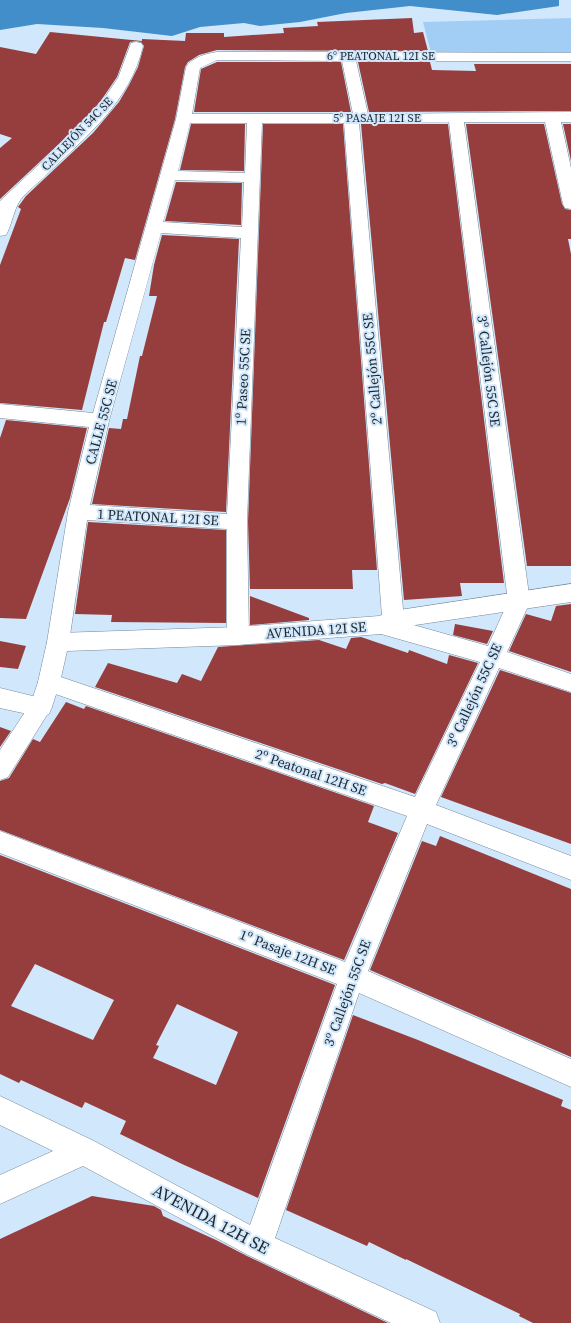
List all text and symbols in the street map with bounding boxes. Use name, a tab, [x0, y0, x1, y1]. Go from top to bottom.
street label: 6° PEATONAL 12I SE	[327, 48, 435, 64]
street label: CALLEJÓN 54C SE	[38, 94, 116, 174]
street label: 5° PASAJE 12I SE	[333, 110, 421, 126]
street label: 2º Callejón 55C SE	[357, 312, 387, 426]
street label: 3º Callejón 55C SE	[472, 314, 506, 428]
street label: 1º Paseo 55C SE	[230, 328, 256, 426]
street label: CALLE 55C SE	[80, 377, 122, 467]
street label: 1 PEATONAL 12I SE	[97, 504, 219, 530]
street label: AVENIDA 12I SE	[265, 617, 367, 643]
street label: 3º Callejón 55C SE	[441, 640, 507, 750]
street label: 2º Peatonal 12H SE	[253, 744, 369, 800]
street label: 1º Pasaje 12H SE	[237, 924, 339, 980]
street label: 3º Callejón 55C SE	[318, 937, 376, 1049]
street label: AVENIDA 12H SE	[148, 1178, 274, 1260]

